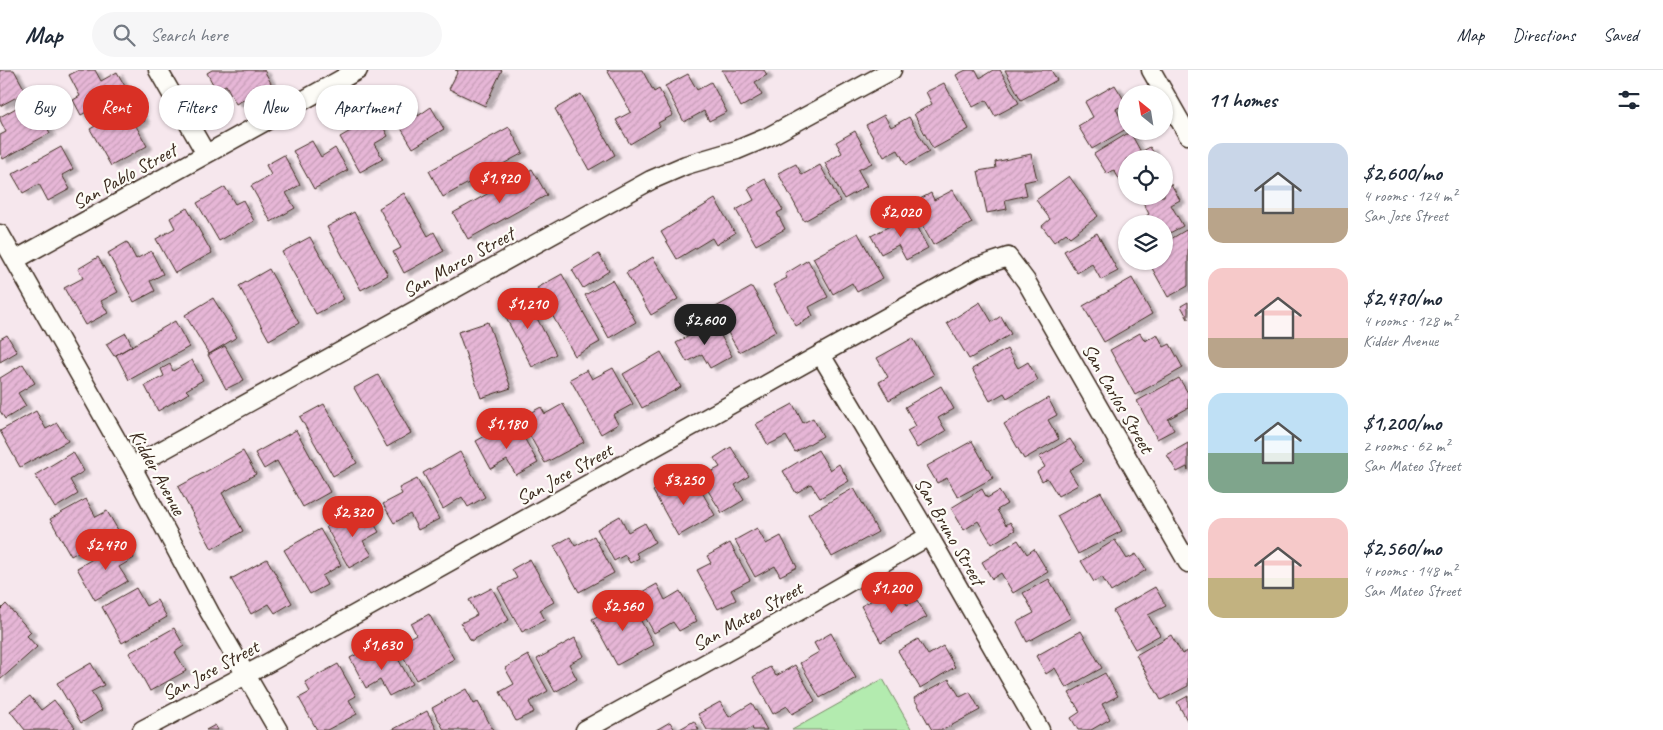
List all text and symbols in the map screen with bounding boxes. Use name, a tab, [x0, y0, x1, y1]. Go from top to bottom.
search box	[92, 12, 442, 57]
text: Map	[25, 20, 62, 50]
icon: search	[110, 21, 138, 49]
text: Search here	[150, 23, 228, 47]
text: Map	[1457, 24, 1484, 46]
text: Directions	[1512, 24, 1575, 46]
text: Saved	[1603, 24, 1638, 46]
chip: Buy	[15, 85, 73, 130]
chip: Rent	[83, 85, 149, 130]
chip: Filters	[159, 85, 234, 130]
chip: New	[244, 85, 306, 130]
chip: Apartment	[316, 85, 418, 130]
north arrow	[1118, 85, 1172, 140]
map controls	[1118, 85, 1173, 270]
icon: filters	[1615, 86, 1643, 114]
text: 11 homes	[1208, 87, 1277, 113]
street label: San Pablo Street	[68, 136, 184, 215]
button: locate	[1118, 150, 1173, 205]
text: $2,600/mo	[1363, 160, 1442, 186]
pin: $1,920	[459, 162, 541, 204]
icon: home	[1248, 163, 1308, 223]
text: $1,920	[481, 168, 519, 188]
text: 4 rooms · 124 m²	[1363, 186, 1457, 206]
pin: $2,020	[860, 196, 942, 238]
text: $2,020	[881, 202, 921, 222]
text: San Jose Street	[1363, 206, 1448, 226]
button: layers	[1118, 215, 1173, 270]
street label: San Marco Street	[398, 220, 521, 303]
text: $2,470/mo	[1363, 285, 1441, 311]
pin: $1,210	[487, 288, 569, 330]
icon: home	[1248, 288, 1308, 348]
text: $1,210	[508, 294, 548, 314]
pin: $2,600	[664, 304, 746, 346]
text: $2,600	[685, 310, 725, 330]
text: 4 rooms · 128 m²	[1363, 311, 1457, 331]
text: Kidder Avenue	[1363, 331, 1438, 351]
street label: San Carlos Street	[1076, 339, 1160, 459]
pin: $1,180	[466, 408, 548, 450]
text: $1,200/mo	[1363, 410, 1441, 436]
icon: home	[1248, 413, 1308, 473]
text: $1,180	[487, 414, 527, 434]
street label: Kidder Avenue	[124, 425, 192, 521]
text: 2 rooms · 62 m²	[1363, 436, 1449, 456]
street label: San Jose Street	[512, 437, 619, 511]
text: San Mateo Street	[1363, 456, 1461, 476]
pin: $3,250	[643, 464, 725, 506]
text: $3,250	[665, 470, 703, 490]
street label: San Bruno Street	[909, 473, 992, 593]
pin: $2,320	[312, 496, 394, 538]
text: $2,320	[333, 502, 373, 522]
pin: $2,470	[65, 528, 147, 571]
text: $2,470	[86, 535, 126, 555]
text: $2,560/mo	[1363, 535, 1441, 561]
icon: home	[1248, 538, 1308, 598]
text: 4 rooms · 148 m²	[1363, 561, 1457, 581]
pin: $1,200	[851, 572, 933, 614]
street label: San Mateo Street	[688, 575, 809, 657]
text: $1,200	[872, 578, 912, 598]
text: San Mateo Street	[1363, 581, 1461, 601]
pin: $2,560	[582, 590, 664, 632]
text: $2,560	[603, 596, 643, 616]
pin: $1,630	[341, 628, 423, 671]
street label: San Jose Street	[157, 633, 265, 706]
text: $1,630	[362, 635, 402, 655]

